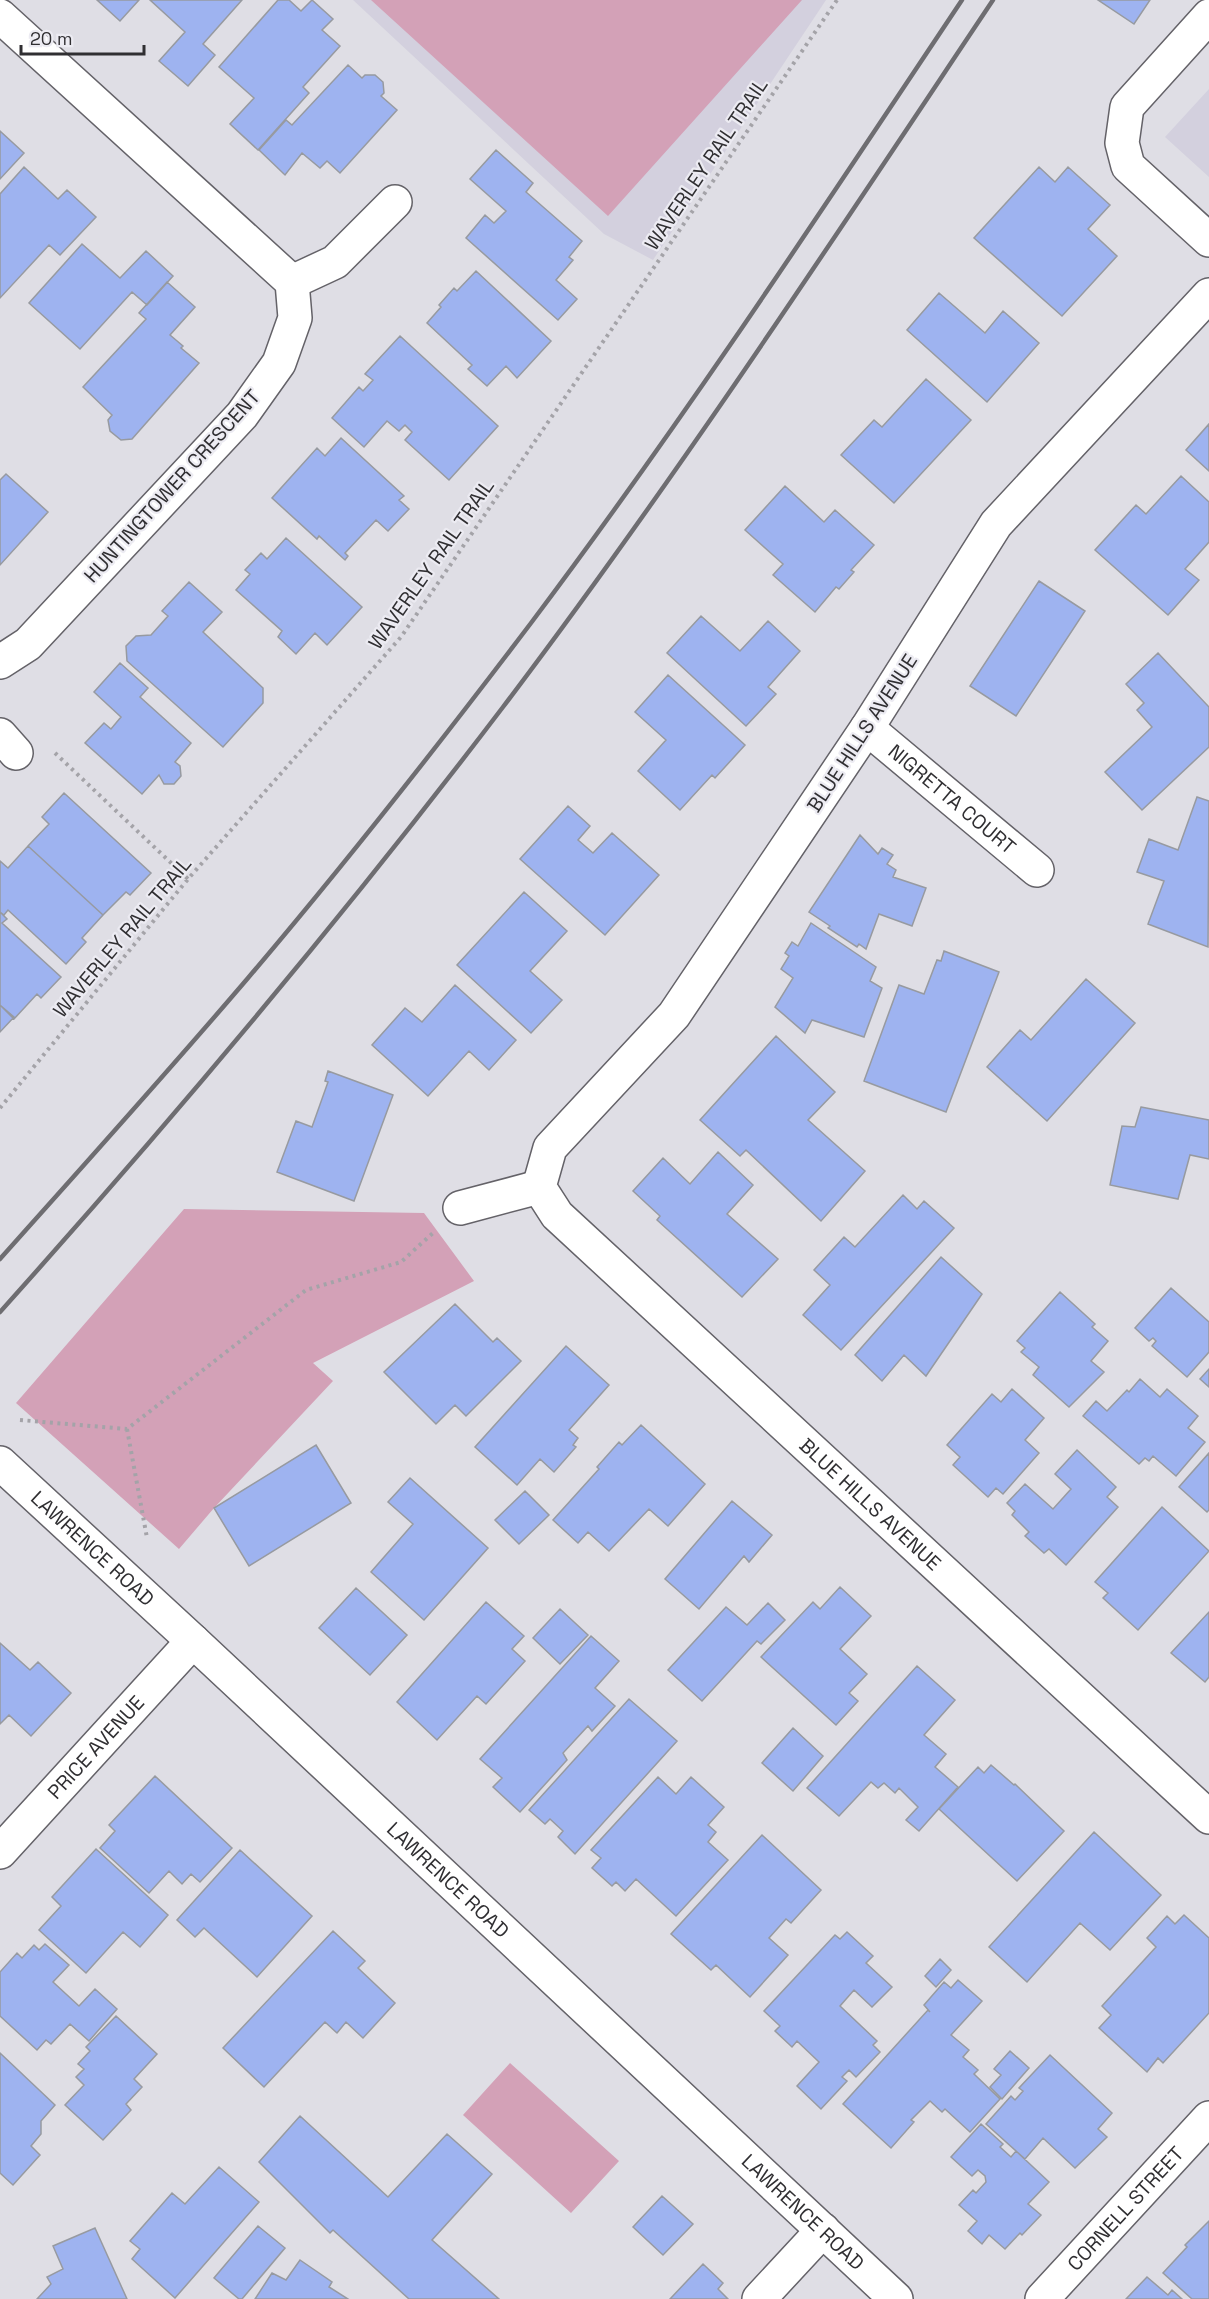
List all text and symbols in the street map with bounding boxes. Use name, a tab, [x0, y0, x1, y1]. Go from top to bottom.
scale bar	[21, 18, 144, 56]
text: 20 m	[30, 27, 73, 50]
street label: WAVERLEY RAIL TRAIL	[639, 73, 773, 255]
street label: HUNTINGTOWER CRESCENT	[78, 384, 266, 588]
street label: WAVERLEY RAIL TRAIL	[362, 474, 500, 654]
street label: BLUE HILLS AVENUE	[801, 649, 923, 817]
street label: NIGRETTA COURT	[883, 738, 1022, 860]
street label: WAVERLEY RAIL TRAIL	[47, 851, 197, 1023]
street label: BLUE HILLS AVENUE	[794, 1432, 947, 1576]
street label: LAWRENCE ROAD	[26, 1485, 160, 1612]
street label: PRICE AVENUE	[42, 1690, 150, 1805]
street label: LAWRENCE ROAD	[381, 1816, 515, 1943]
street label: CORNELL STREET	[1062, 2141, 1189, 2276]
street label: LAWRENCE ROAD	[736, 2148, 870, 2276]

